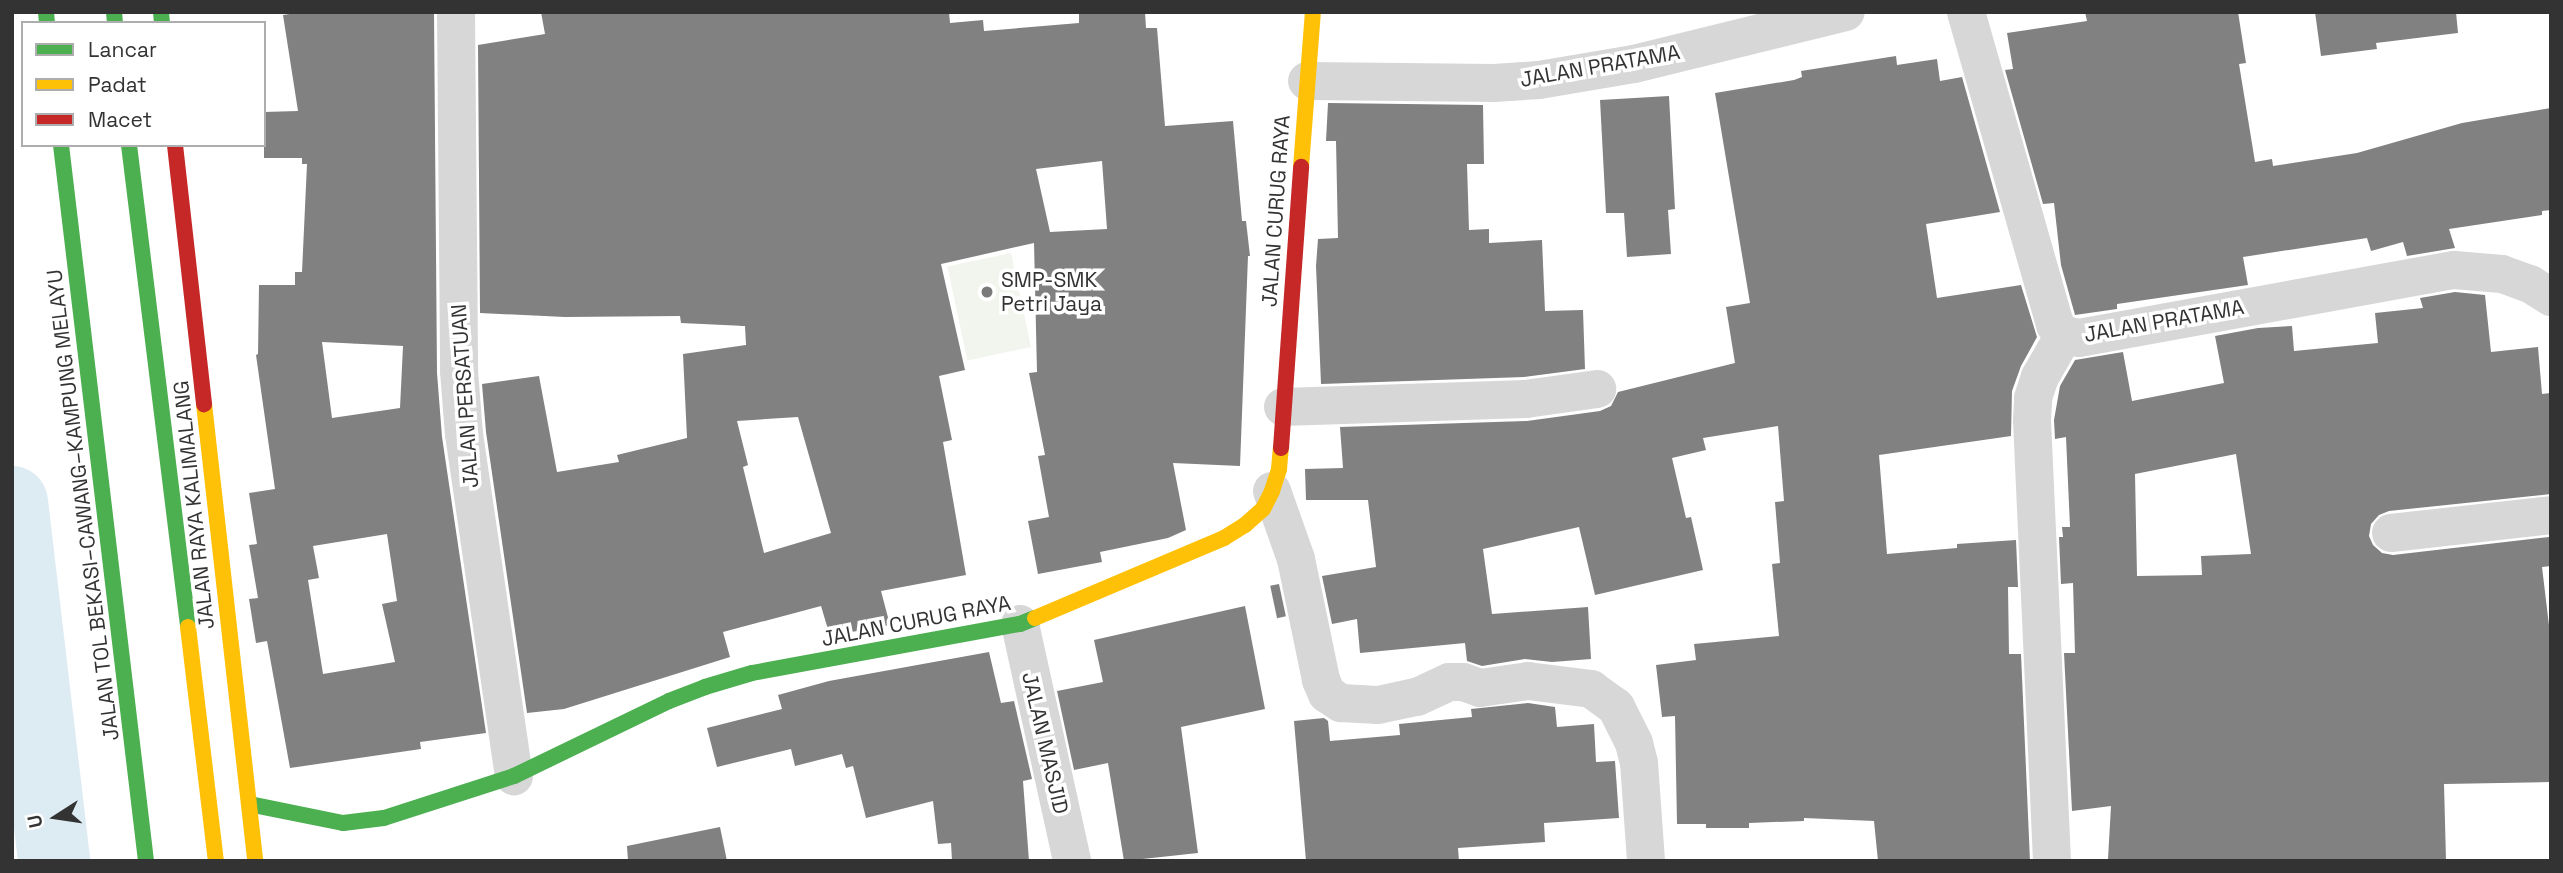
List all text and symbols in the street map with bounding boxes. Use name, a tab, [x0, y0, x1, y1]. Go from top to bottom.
legend	[21, 21, 266, 147]
text: Lancar	[88, 36, 157, 63]
street label: JALAN PRATAMA	[1518, 40, 1682, 92]
text: Padat	[88, 71, 147, 98]
text: Macet	[88, 106, 152, 133]
street label: JALAN CURUG RAYA	[1257, 114, 1295, 308]
street label: JALAN TOL BEKASI–CAWANG–KAMPUNG MELAYU	[42, 267, 124, 743]
place label: SMP-SMK Petri Jaya	[1001, 267, 1102, 317]
marker: SMP-SMK Petri Jaya	[979, 284, 995, 300]
street label: JALAN PRATAMA	[2082, 295, 2246, 347]
street label: JALAN PERSATUAN	[446, 303, 484, 489]
street label: JALAN RAYA KALIMALANG	[168, 379, 220, 631]
street label: JALAN CURUG RAYA	[819, 590, 1013, 652]
street label: JALAN MASJID	[1016, 670, 1074, 816]
north arrow	[21, 782, 91, 852]
text: U	[21, 813, 49, 830]

